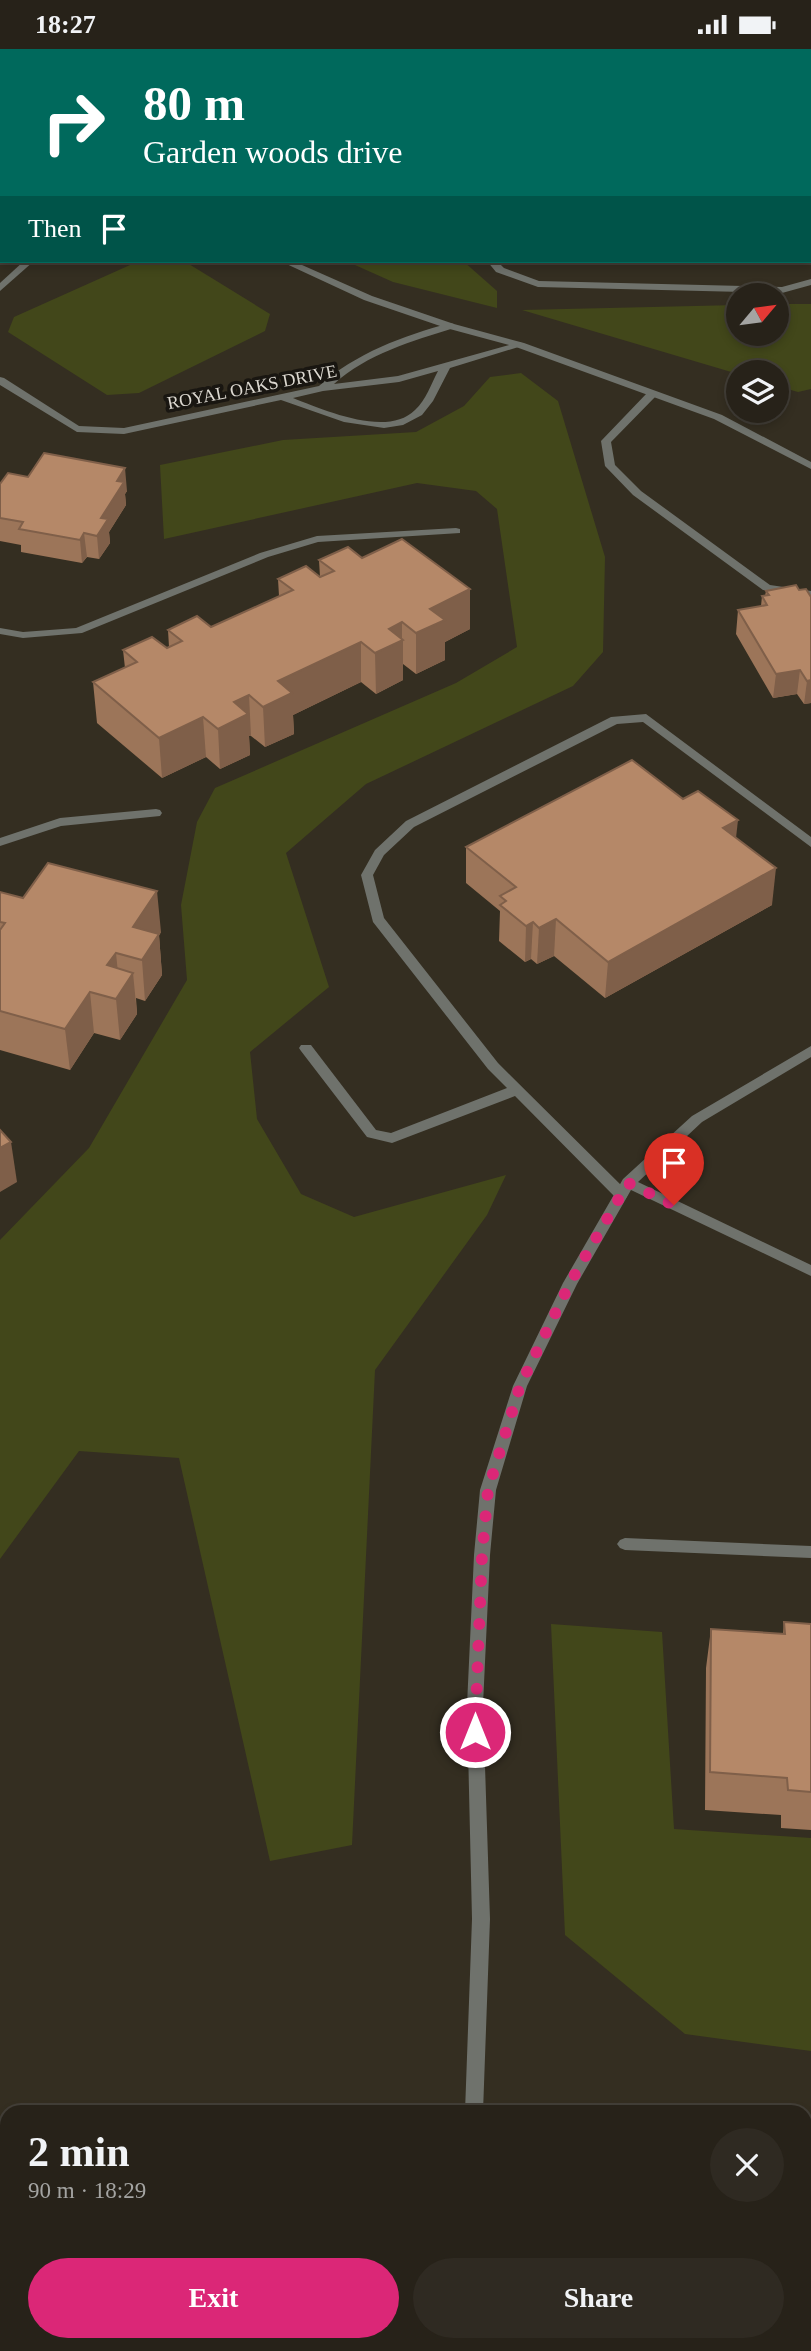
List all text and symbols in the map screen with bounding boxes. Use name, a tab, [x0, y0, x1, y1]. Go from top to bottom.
text: 18:27	[35, 10, 96, 39]
text: 80 m	[143, 76, 245, 131]
icon: right	[28, 77, 119, 168]
text: Garden woods drive	[143, 134, 402, 170]
icon: arrive	[95, 210, 133, 248]
text: Then	[28, 214, 81, 243]
north arrow	[726, 283, 789, 347]
map controls	[726, 283, 789, 423]
button: layers	[726, 360, 789, 423]
street label: ROYAL OAKS DRIVE	[166, 361, 338, 413]
pin	[644, 1133, 704, 1205]
icon: arrive	[655, 1144, 693, 1182]
position arrow	[438, 1695, 512, 1769]
button: close	[710, 2128, 784, 2202]
text: 2 min	[28, 2129, 130, 2175]
text: 90 m · 18:29	[28, 2178, 146, 2203]
button: Exit	[28, 2258, 399, 2338]
button: Share	[413, 2258, 784, 2338]

